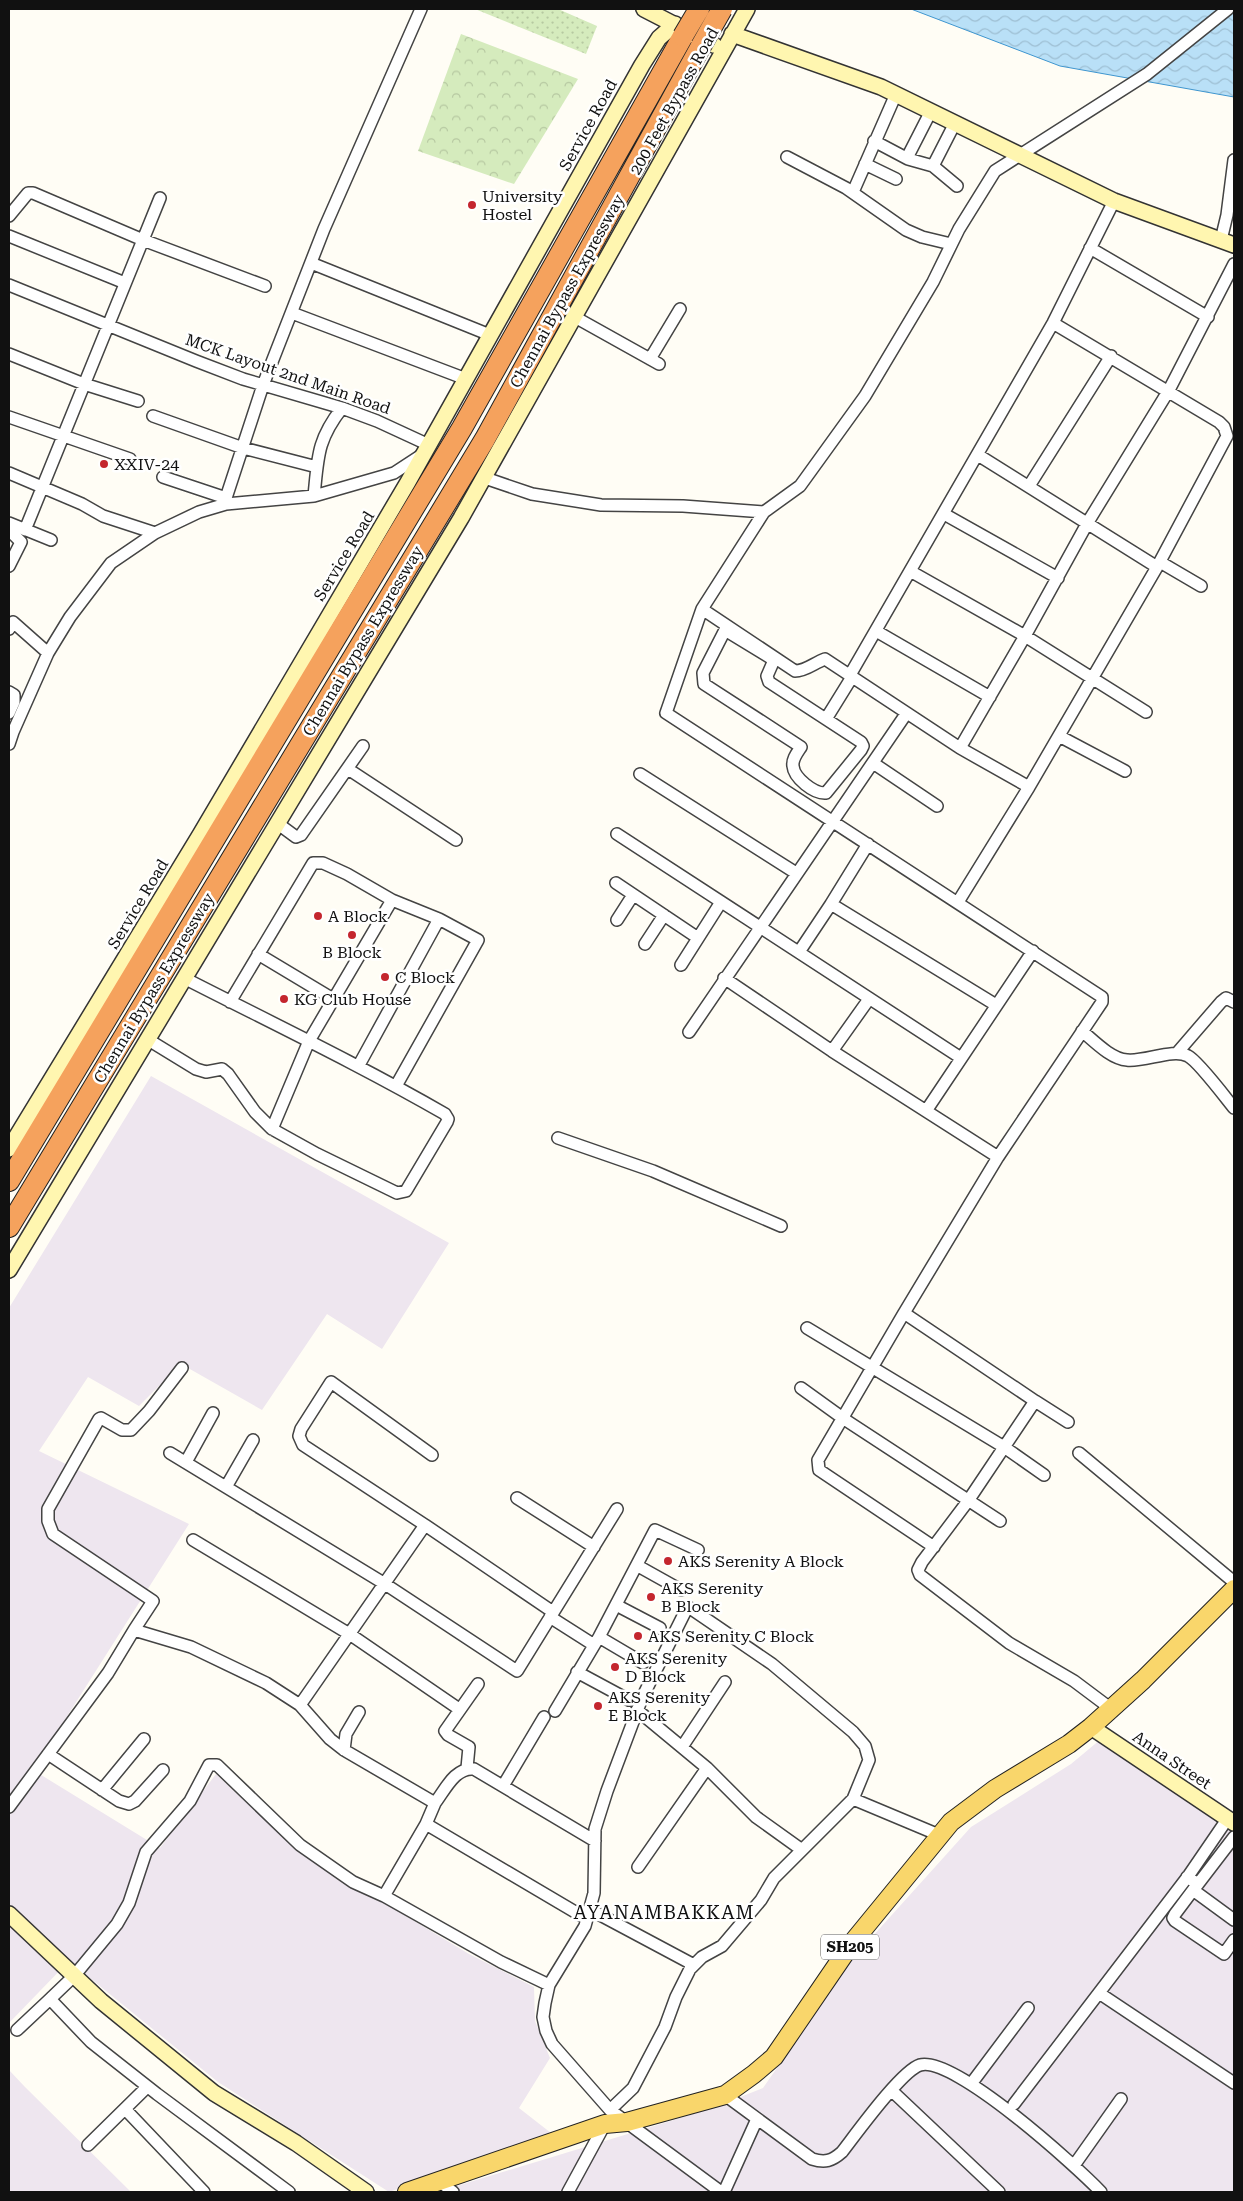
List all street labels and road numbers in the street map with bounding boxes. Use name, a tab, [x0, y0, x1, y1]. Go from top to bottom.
street label: 200 Feet Bypass Road	[626, 24, 722, 178]
street label: Service Road	[555, 76, 621, 174]
street label: Chennai Bypass Expressway	[506, 190, 628, 391]
street label: MCK Layout 2nd Main Road	[183, 330, 393, 418]
street label: Service Road	[310, 508, 378, 604]
street label: Chennai Bypass Expressway	[299, 542, 428, 739]
street label: Service Road	[104, 856, 172, 952]
street label: Chennai Bypass Expressway	[90, 889, 219, 1086]
street label: Anna Street	[1129, 1727, 1215, 1793]
road number: SH205	[821, 1934, 879, 1960]

